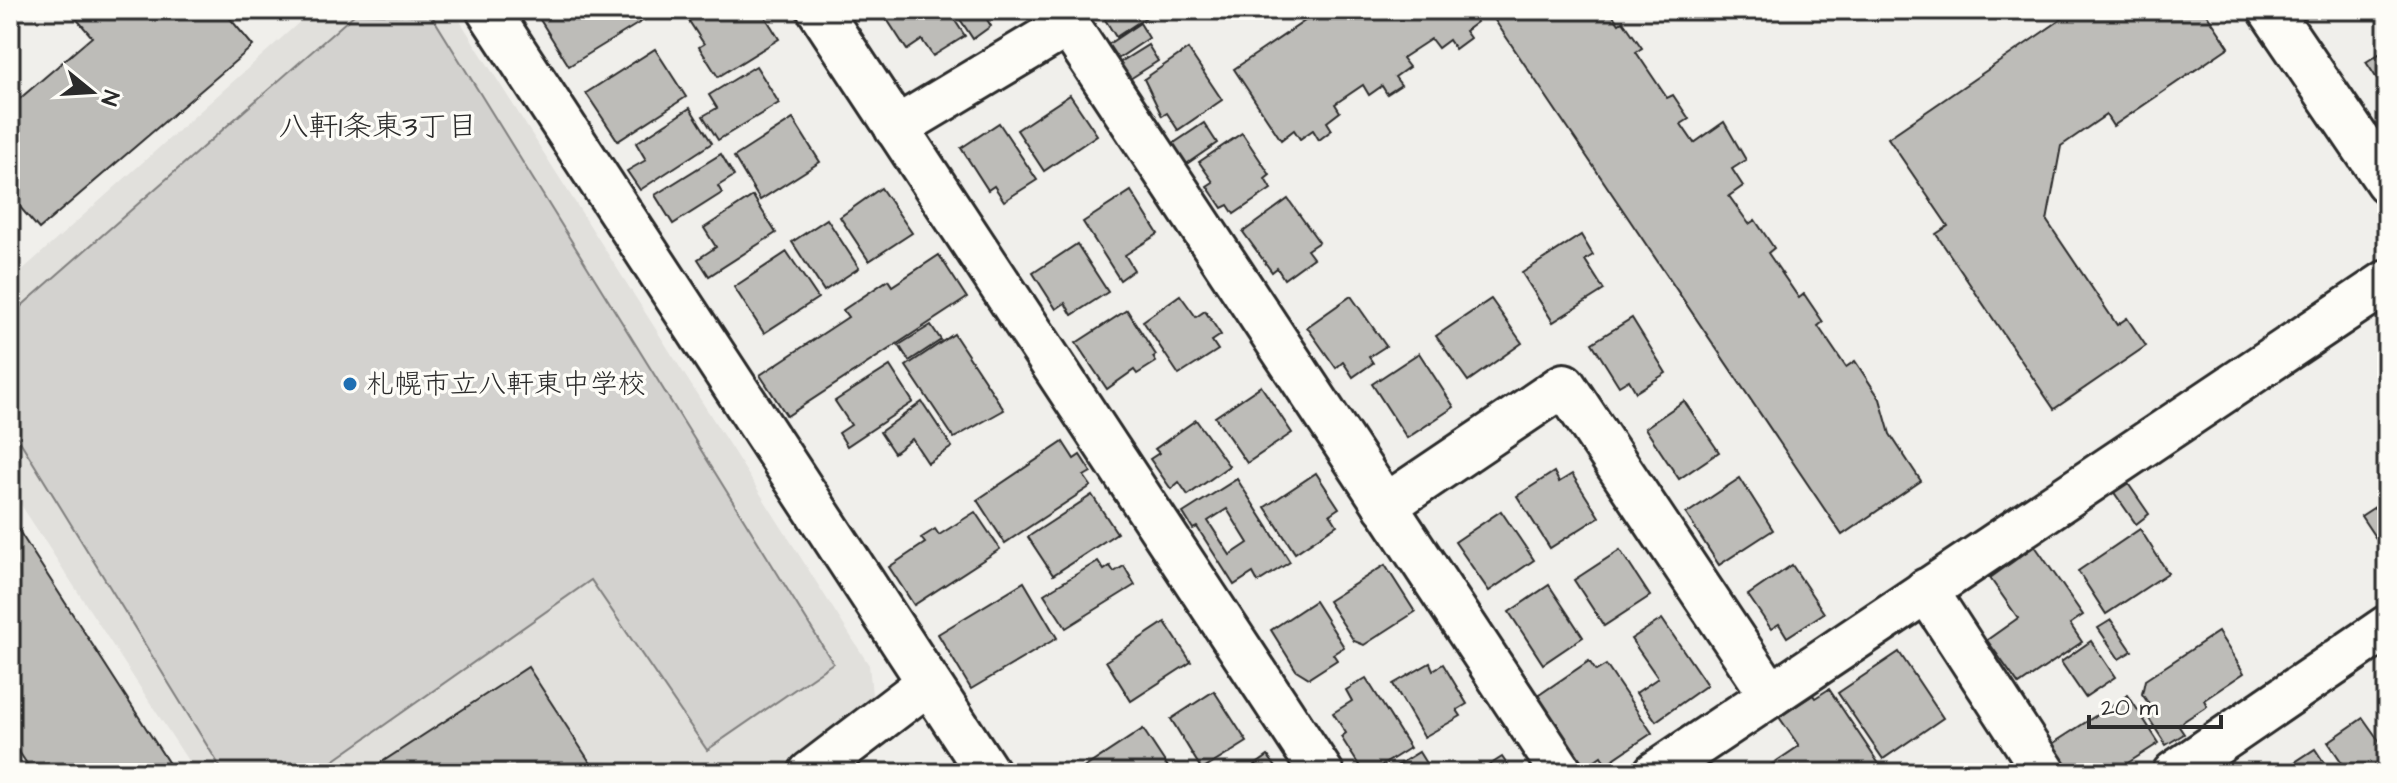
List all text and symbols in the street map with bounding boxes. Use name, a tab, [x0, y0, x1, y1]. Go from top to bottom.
north arrow	[52, 52, 132, 132]
text: N	[93, 86, 126, 109]
district label: 八軒1条東3丁目	[278, 106, 478, 148]
place label: 札幌市立八軒東中学校	[366, 365, 646, 404]
marker: 札幌市立八軒東中学校	[341, 375, 359, 393]
scale bar	[2089, 679, 2221, 729]
text: 20 m	[2101, 691, 2158, 725]

